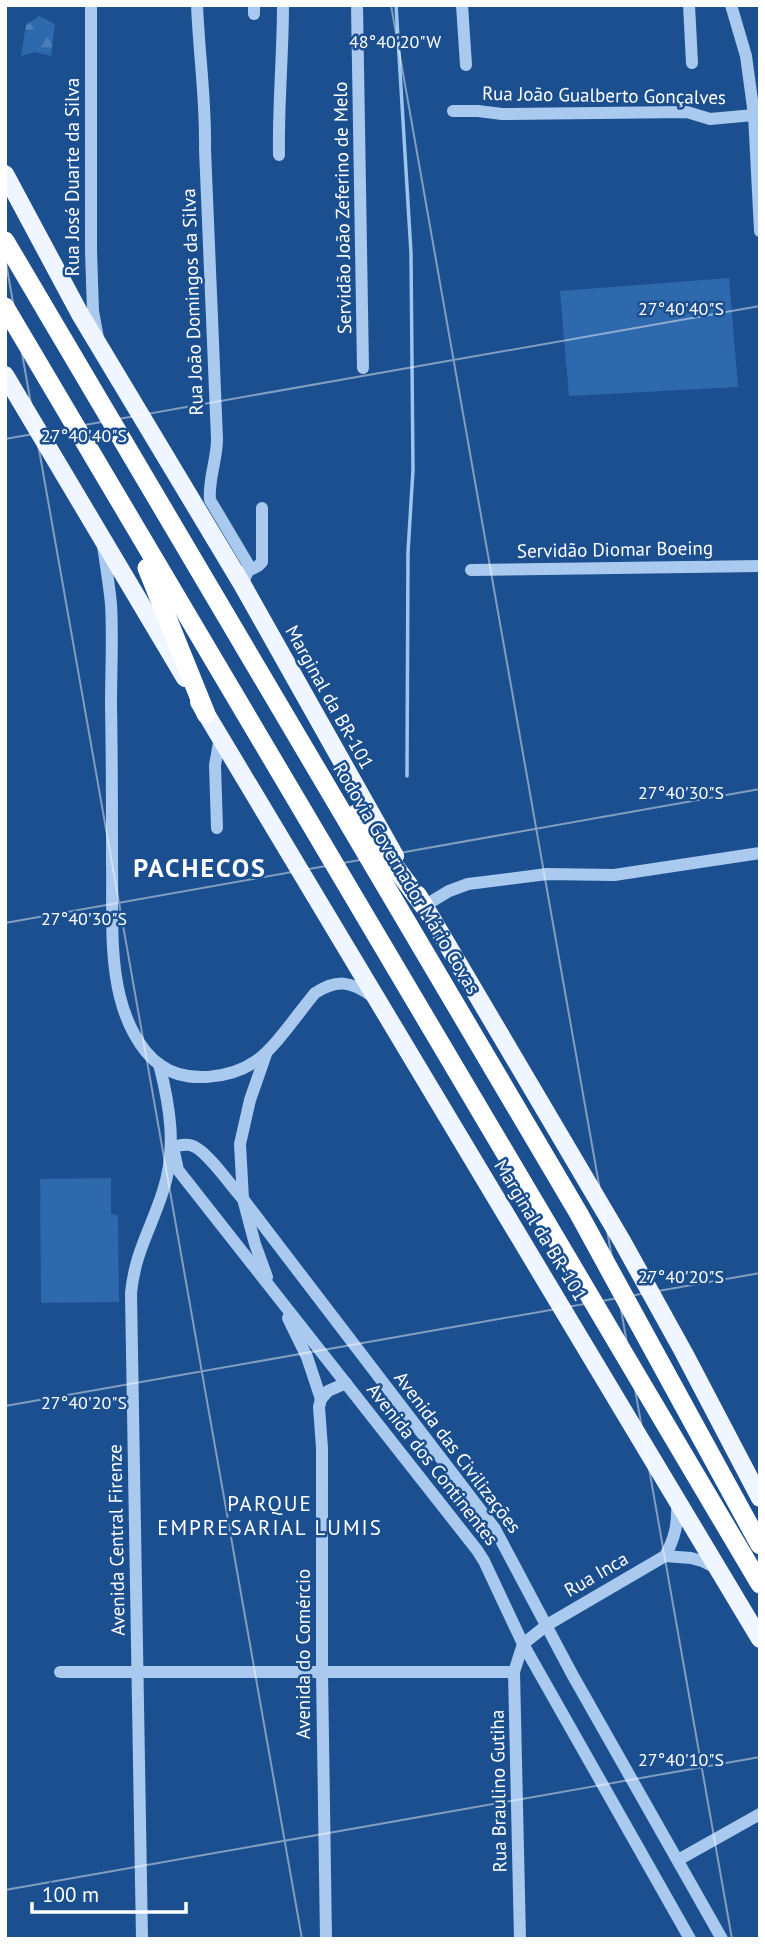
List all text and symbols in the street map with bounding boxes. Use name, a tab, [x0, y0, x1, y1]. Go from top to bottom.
text: 48°40'20"W	[349, 30, 441, 53]
street label: Rua José Duarte da Silva	[60, 78, 84, 276]
street label: Rua João Gualberto Gonçalves	[482, 81, 726, 109]
street label: Servidão João Zeferino de Melo	[328, 82, 356, 334]
street label: Rua João Domingos da Silva	[176, 188, 208, 416]
text: 27°40'40"S	[638, 297, 724, 320]
text: 27°40'40"S	[41, 424, 127, 447]
street label: Servidão Diomar Boeing	[517, 535, 713, 563]
street label: Marginal da BR-101	[280, 621, 380, 773]
street label: Rodovia Governador Mário Covas	[328, 758, 486, 998]
text: 27°40'30"S	[638, 781, 724, 804]
district label: PACHECOS	[133, 851, 267, 884]
text: 27°40'30"S	[41, 907, 127, 930]
street label: Marginal da BR-101	[489, 1155, 593, 1305]
text: 27°40'20"S	[638, 1265, 724, 1288]
street label: Avenida das Civilizações	[389, 1366, 527, 1538]
street label: Avenida dos Continentes	[362, 1378, 504, 1550]
text: 27°40'20"S	[41, 1391, 127, 1414]
street label: Avenida Central Firenze	[102, 1444, 130, 1636]
district label: PARQUE EMPRESARIAL LUMIS	[157, 1490, 383, 1541]
street label: Rua Inca	[560, 1546, 632, 1602]
street label: Avenida do Comércio	[291, 1569, 315, 1739]
street label: Rua Braulino Gutiha	[485, 1710, 511, 1872]
text: 27°40'10"S	[638, 1748, 724, 1771]
scale bar	[32, 1870, 186, 1914]
text: 100 m	[42, 1881, 99, 1908]

